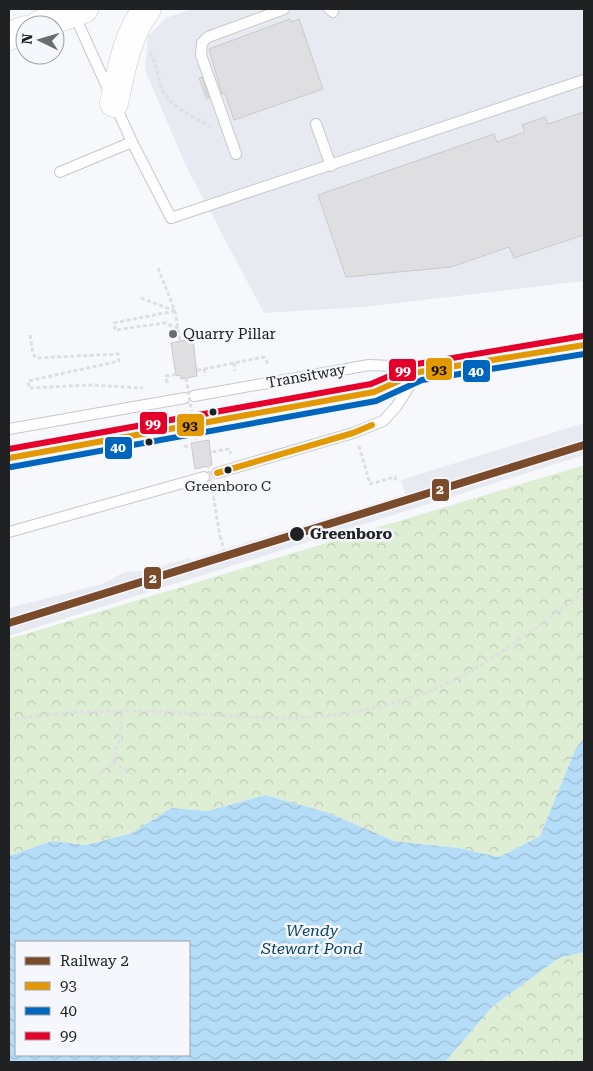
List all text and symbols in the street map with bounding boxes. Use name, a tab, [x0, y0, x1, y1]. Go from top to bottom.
north arrow	[15, 15, 65, 65]
text: N	[19, 33, 36, 45]
place label: Quarry Pillar	[183, 325, 276, 343]
marker: Quarry Pillar	[167, 328, 179, 340]
line badge: 93	[425, 357, 453, 381]
line badge: 99	[388, 358, 417, 382]
line badge: 40	[462, 359, 491, 383]
street label: Transitway	[265, 360, 347, 392]
text: 93	[431, 361, 447, 377]
text: 99	[395, 362, 411, 378]
text: 40	[468, 363, 484, 379]
unlabelled marker	[208, 407, 218, 417]
line badge: 99	[139, 411, 168, 435]
line badge: 93	[176, 413, 205, 437]
text: 99	[145, 415, 161, 431]
text: 93	[182, 417, 198, 433]
line badge: 40	[104, 436, 133, 460]
unlabelled marker	[144, 437, 154, 447]
text: 40	[110, 439, 126, 455]
marker: Greenboro C	[223, 465, 233, 475]
place label: Greenboro C	[185, 478, 271, 494]
line badge: 2	[431, 478, 450, 502]
text: 2	[436, 481, 444, 497]
marker: Greenboro	[288, 525, 306, 543]
place label: Greenboro	[310, 525, 393, 543]
line badge: 2	[143, 566, 162, 590]
text: 2	[149, 570, 157, 586]
water label: Wendy Stewart Pond	[260, 921, 363, 958]
legend	[15, 941, 190, 1056]
text: Railway 2	[60, 952, 129, 970]
text: 93	[60, 977, 77, 995]
text: 40	[60, 1002, 77, 1020]
text: 99	[60, 1027, 77, 1045]

